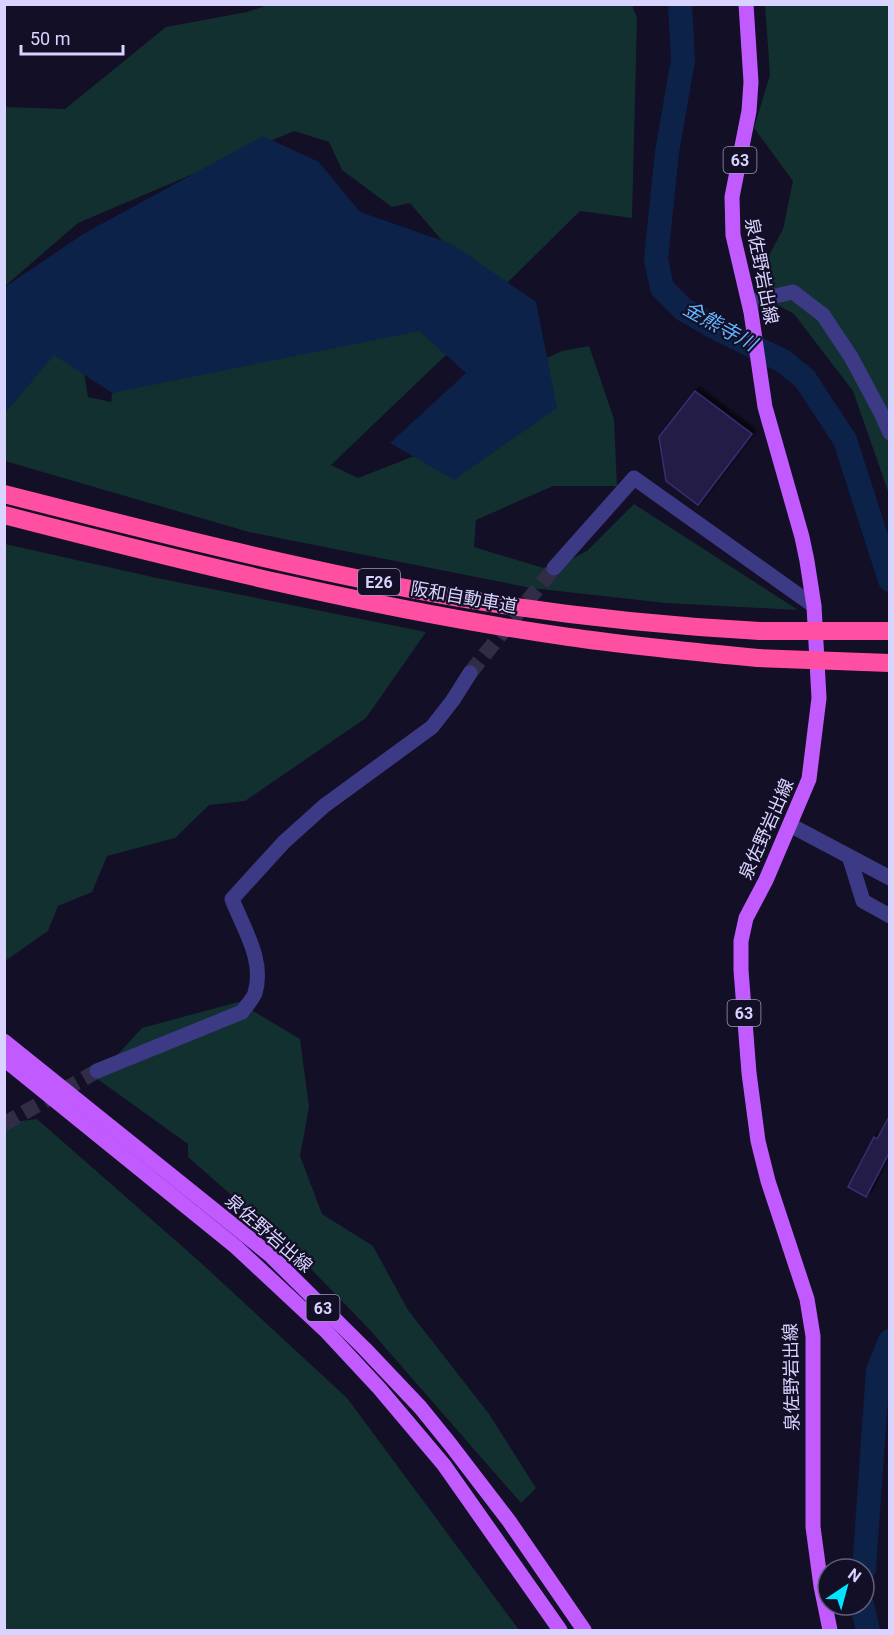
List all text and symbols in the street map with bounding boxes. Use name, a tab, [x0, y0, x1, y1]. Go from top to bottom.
scale bar	[21, 18, 123, 56]
text: 50 m	[30, 28, 70, 49]
road number: 63	[724, 147, 756, 173]
street label: 泉佐野岩出線	[741, 216, 783, 326]
water label: 金熊寺川	[679, 296, 763, 357]
road number: E26	[358, 569, 400, 595]
street label: 阪和自動車道	[409, 577, 519, 617]
street label: 泉佐野岩出線	[734, 775, 798, 883]
road number: 63	[728, 1000, 760, 1026]
street label: 泉佐野岩出線	[221, 1190, 317, 1276]
road number: 63	[306, 1295, 340, 1321]
street label: 泉佐野岩出線	[780, 1323, 802, 1431]
north arrow	[816, 1557, 876, 1617]
text: N	[844, 1564, 865, 1586]

